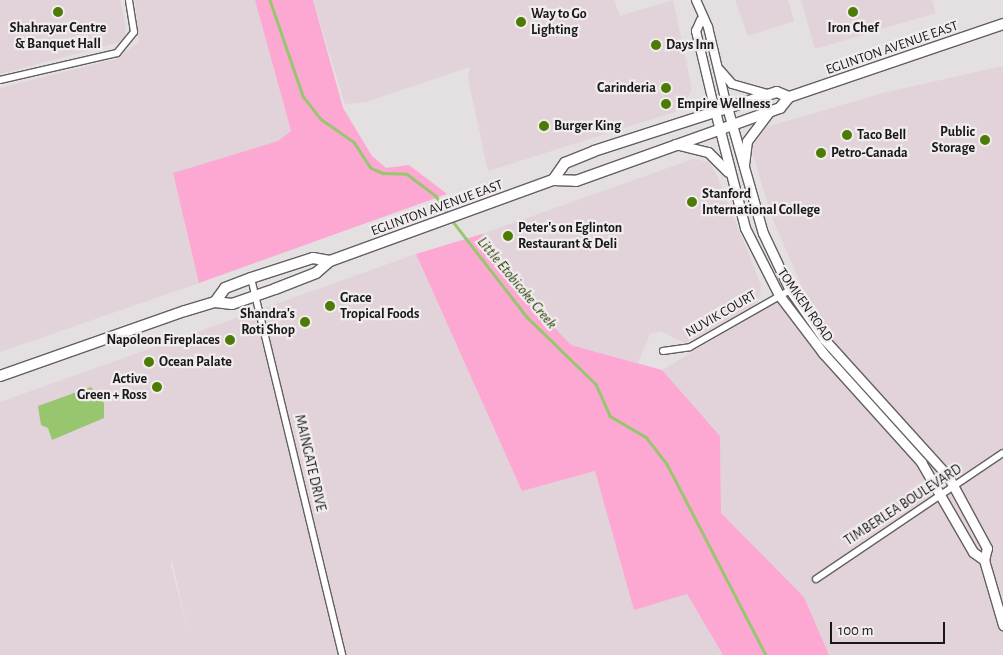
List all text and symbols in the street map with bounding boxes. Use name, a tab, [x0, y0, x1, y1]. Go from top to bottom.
marker: Shahrayar Centre & Banquet Hall	[52, 6, 64, 18]
place label: Way to Go Lighting	[531, 6, 587, 38]
marker: Iron Chef	[847, 6, 859, 18]
marker: Way to Go Lighting	[515, 16, 527, 28]
street label: EGLINTON AVENUE EAST	[824, 17, 960, 79]
place label: Shahrayar Centre & Banquet Hall	[10, 20, 106, 52]
place label: Iron Chef	[827, 20, 879, 36]
place label: Days Inn	[666, 37, 714, 53]
marker: Days Inn	[650, 39, 662, 51]
place label: Carinderia	[597, 80, 656, 96]
marker: Carinderia	[660, 82, 672, 94]
place label: Empire Wellness	[677, 96, 770, 112]
marker: Empire Wellness	[659, 97, 673, 111]
place label: Burger King	[554, 118, 621, 134]
marker: Burger King	[538, 120, 550, 132]
place label: Public Storage	[932, 124, 975, 156]
place label: Taco Bell	[857, 127, 906, 143]
marker: Taco Bell	[841, 129, 853, 141]
marker: Public Storage	[979, 134, 991, 146]
place label: Petro-Canada	[831, 145, 908, 161]
marker: Petro-Canada	[815, 147, 827, 159]
street label: EGLINTON AVENUE EAST	[369, 176, 505, 240]
place label: Stanford International College	[702, 186, 820, 218]
marker: Stanford International College	[686, 196, 698, 208]
place label: Peter's on Eglinton Restaurant & Deli	[518, 220, 622, 252]
marker: Peter's on Eglinton Restaurant & Deli	[502, 230, 514, 242]
water label: Little Etobicoke Creek	[473, 233, 561, 333]
street label: TOMKEN ROAD	[773, 265, 837, 345]
street label: NUVIK COURT	[683, 287, 759, 341]
place label: Grace Tropical Foods	[340, 290, 419, 322]
marker: Grace Tropical Foods	[324, 300, 336, 312]
place label: Shandra's Roti Shop	[240, 306, 295, 338]
marker: Shandra's Roti Shop	[299, 316, 311, 328]
place label: Napoleon Fireplaces	[106, 332, 220, 348]
marker: Napoleon Fireplaces	[224, 334, 236, 346]
place label: Ocean Palate	[159, 354, 232, 370]
marker: Ocean Palate	[143, 356, 155, 368]
place label: Active Green + Ross	[77, 371, 147, 404]
marker: Active Green + Ross	[151, 381, 163, 393]
street label: MAINGATE DRIVE	[291, 413, 329, 513]
street label: TIMBERLEA BOULEVARD	[841, 461, 965, 549]
scale bar	[833, 612, 948, 644]
text: 100 m	[838, 623, 873, 638]

